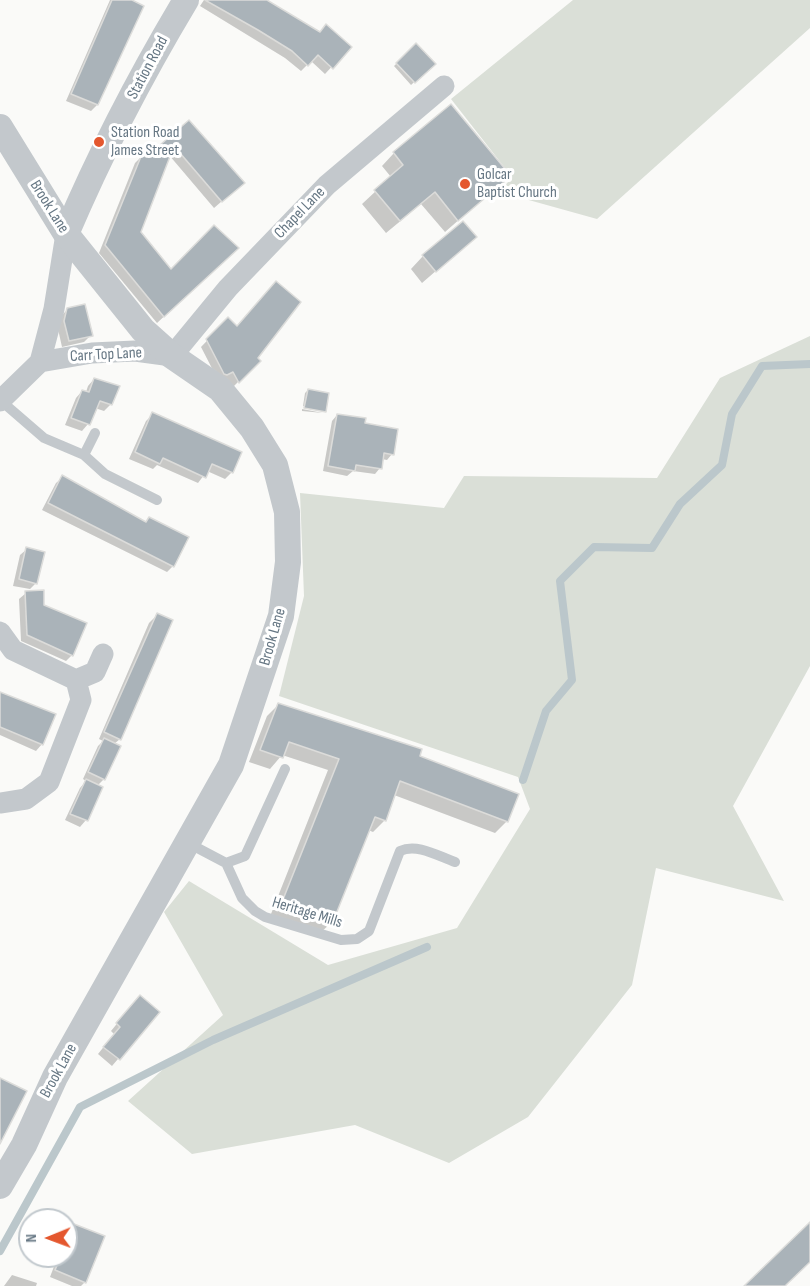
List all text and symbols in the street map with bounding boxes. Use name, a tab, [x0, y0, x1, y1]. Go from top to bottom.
street label: Station Road	[123, 33, 173, 103]
place label: Station Road James Street	[111, 123, 179, 161]
marker: Station Road James Street	[92, 135, 106, 149]
place label: Golcar Baptist Church	[477, 165, 557, 203]
street label: Brook Lane	[25, 177, 73, 237]
marker: Golcar Baptist Church	[458, 177, 472, 191]
street label: Chapel Lane	[271, 183, 329, 243]
street label: Carr Top Lane	[70, 344, 142, 366]
street label: Brook Lane	[256, 606, 290, 668]
street label: Heritage Mills	[269, 893, 345, 933]
street label: Brook Lane	[36, 1041, 82, 1101]
north arrow	[18, 1208, 78, 1268]
text: N	[22, 1234, 41, 1243]

